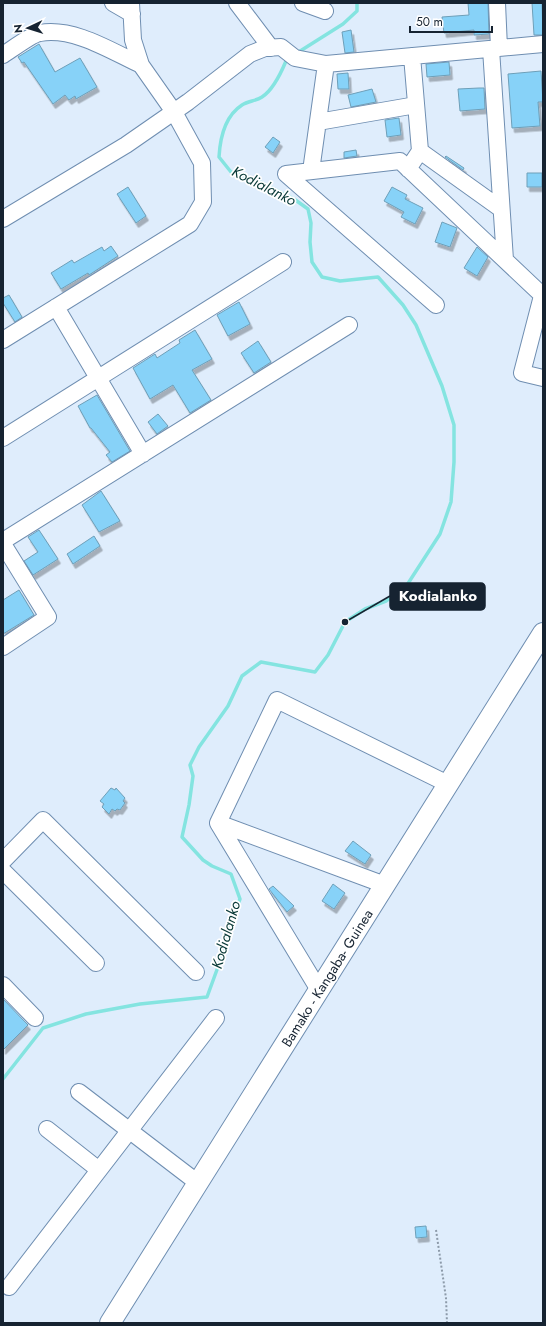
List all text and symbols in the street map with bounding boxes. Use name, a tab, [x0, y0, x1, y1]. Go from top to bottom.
north arrow	[8, 8, 48, 48]
scale bar	[410, 8, 492, 34]
text: 50 m	[416, 13, 443, 31]
text: N	[10, 24, 26, 34]
water label: Kodialanko	[228, 160, 300, 212]
callout: Kodialanko	[390, 583, 485, 610]
text: Kodialanko	[399, 585, 477, 607]
water label: Kodialanko	[206, 899, 246, 971]
street label: Bamako - Kangaba- Guinea	[276, 905, 378, 1051]

